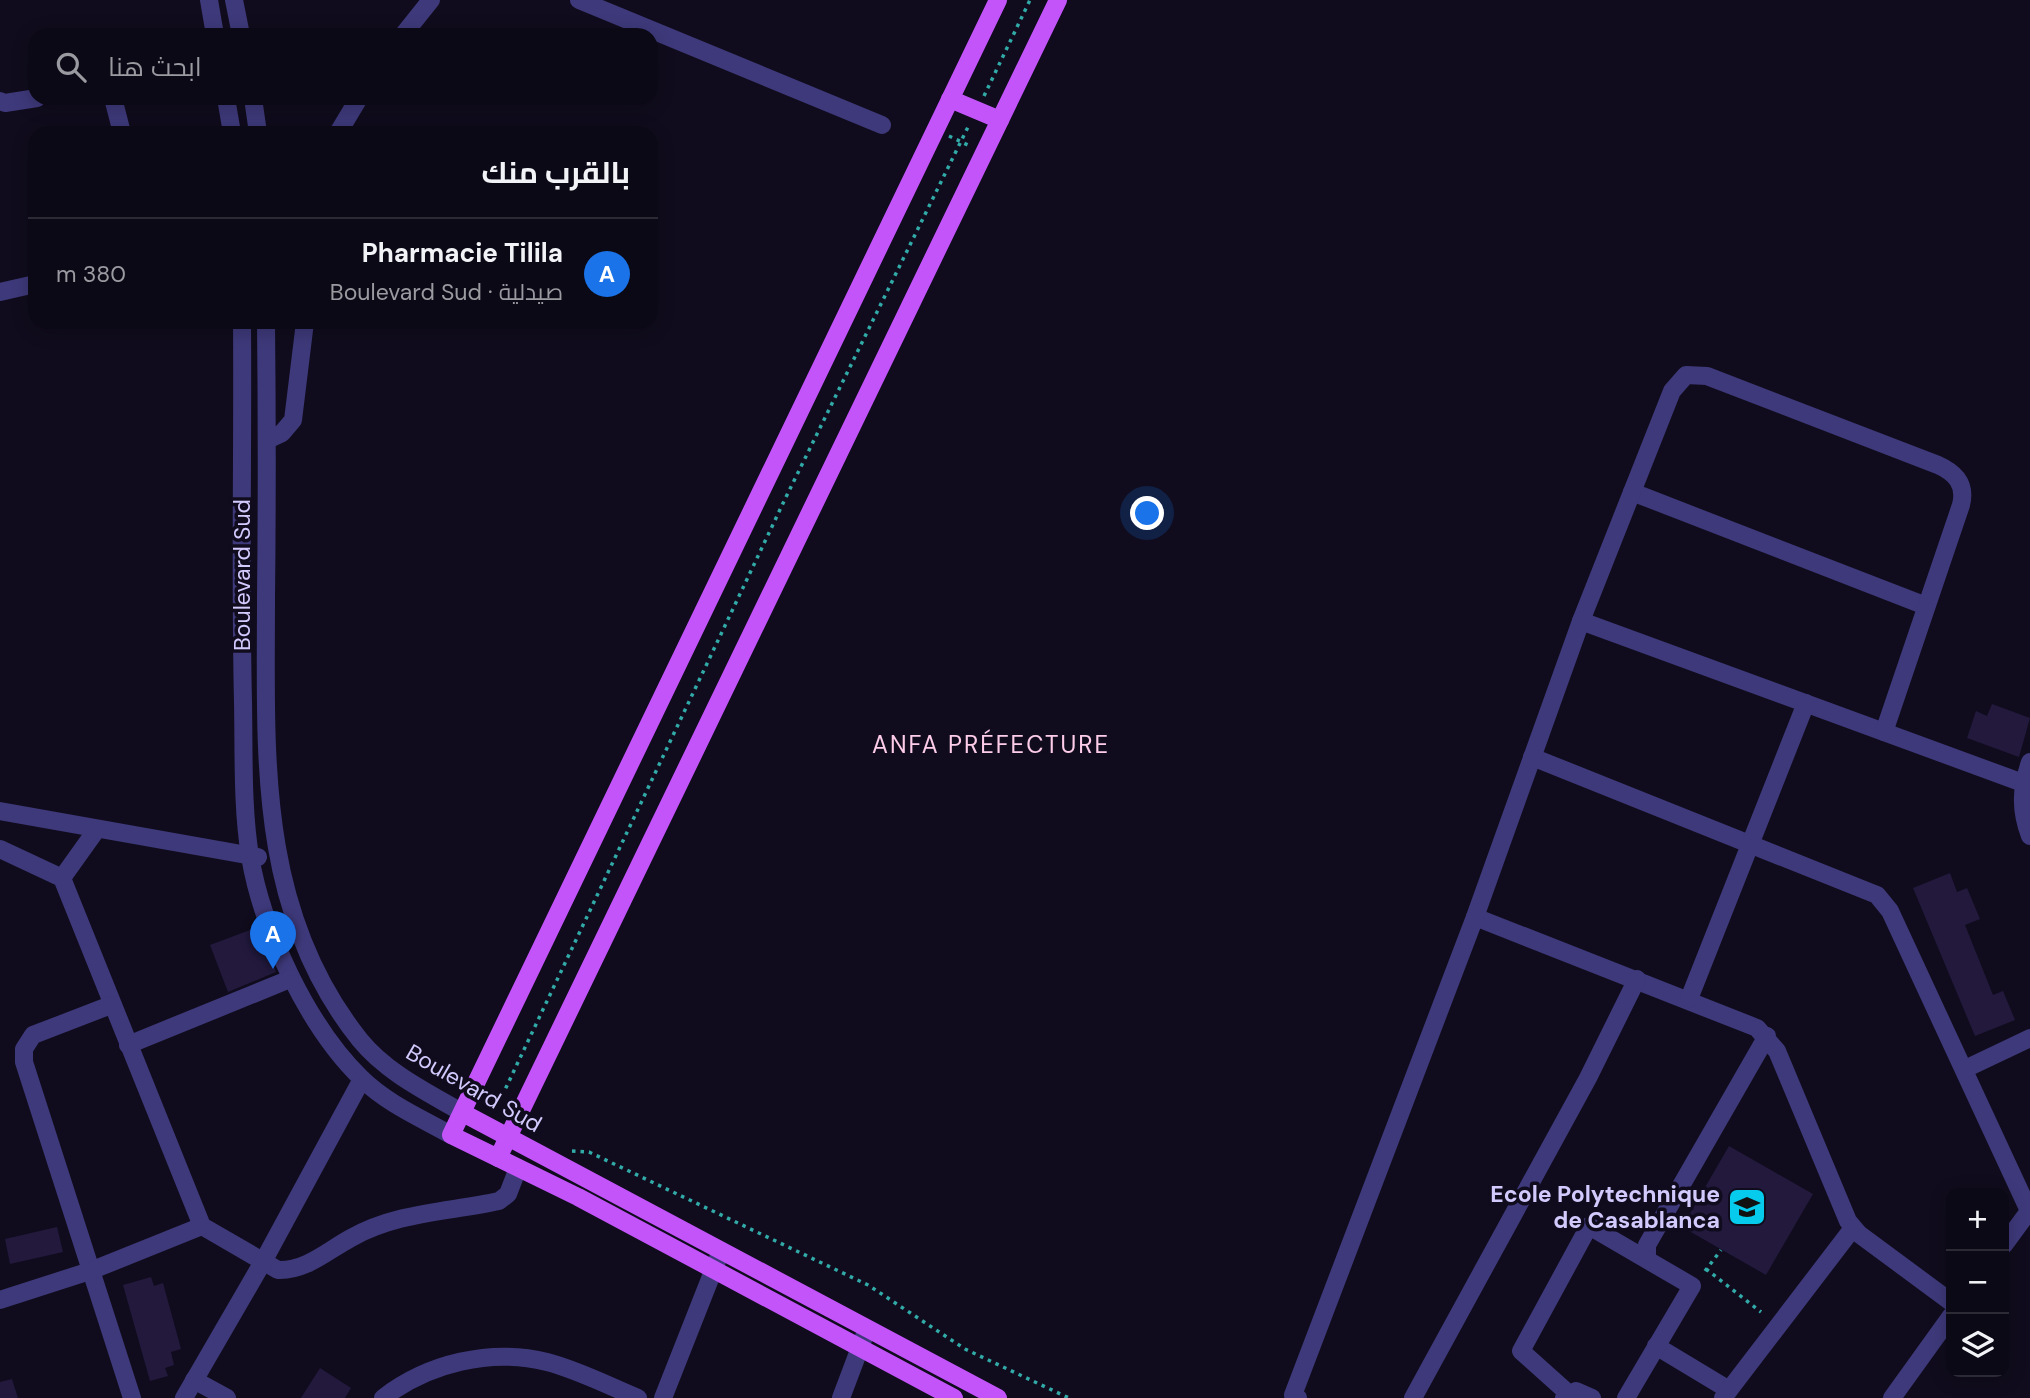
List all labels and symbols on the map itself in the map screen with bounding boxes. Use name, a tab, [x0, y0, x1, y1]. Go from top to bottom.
your location	[1130, 496, 1164, 530]
street label: Boulevard Sud	[227, 499, 257, 651]
district label: ANFA PRÉFECTURE	[872, 729, 1110, 760]
pin: A	[250, 911, 296, 969]
street label: Boulevard Sud	[401, 1037, 547, 1139]
place label: Ecole Polytechnique de Casablanca	[1490, 1179, 1720, 1235]
school or university icon: Ecole Polytechnique de Casablanca	[1726, 1186, 1768, 1228]

